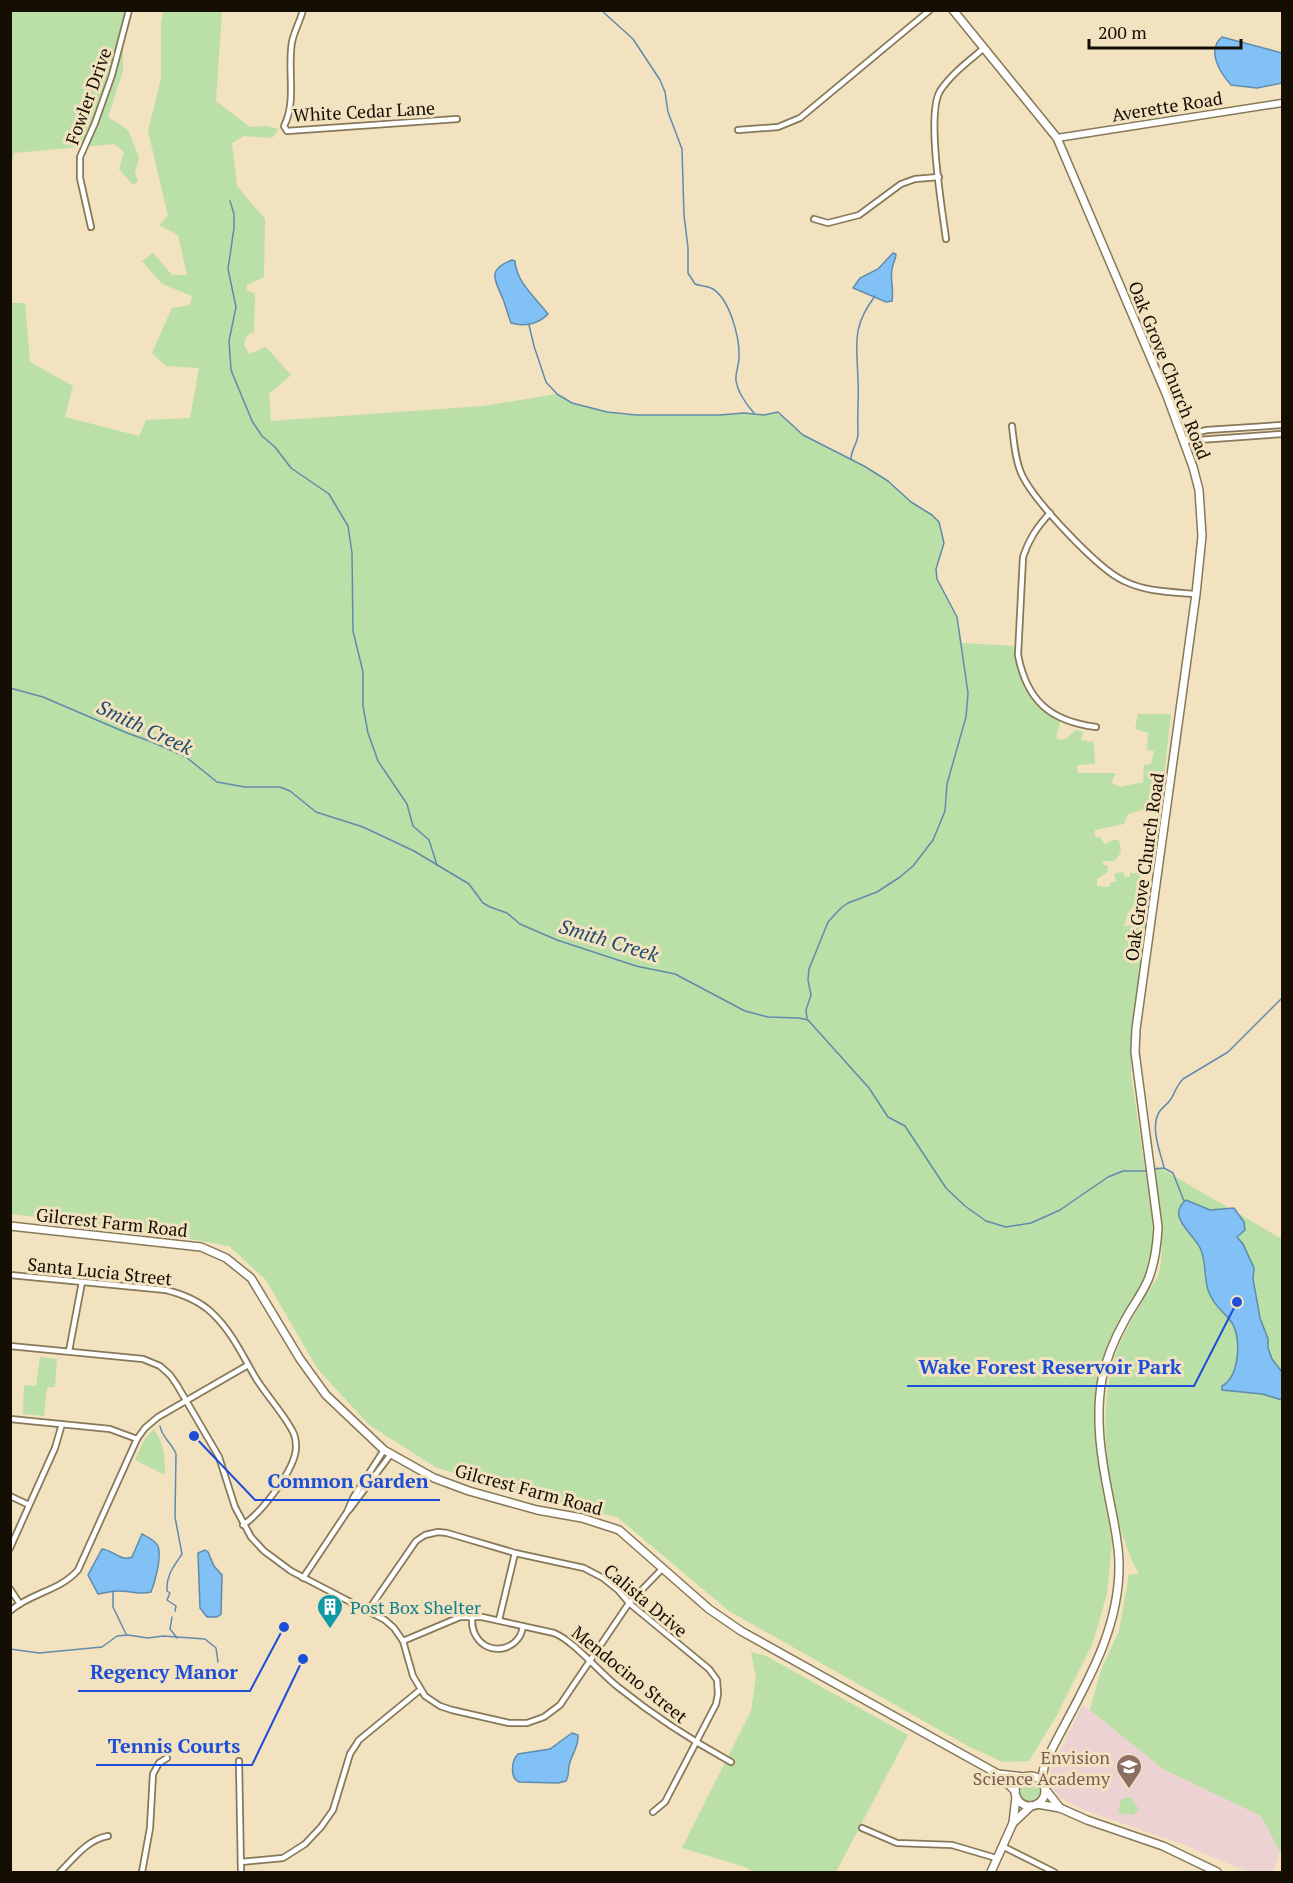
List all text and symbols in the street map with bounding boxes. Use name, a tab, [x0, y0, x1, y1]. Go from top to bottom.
scale bar	[1089, 12, 1240, 50]
text: 200 m	[1098, 20, 1147, 44]
street label: Fowler Drive	[59, 44, 117, 148]
street label: Averette Road	[1110, 85, 1224, 127]
street label: White Cedar Lane	[292, 95, 436, 127]
street label: Oak Grove Church Road	[1123, 277, 1217, 463]
water label: Smith Creek	[93, 693, 198, 761]
street label: Oak Grove Church Road	[1119, 771, 1169, 963]
water label: Smith Creek	[556, 912, 662, 968]
street label: Gilcrest Farm Road	[35, 1202, 189, 1242]
street label: Santa Lucia Street	[27, 1251, 174, 1291]
callout: Wake Forest Reservoir Park	[907, 1348, 1194, 1386]
text: Wake Forest Reservoir Park	[919, 1353, 1182, 1380]
street label: Gilcrest Farm Road	[452, 1458, 606, 1520]
callout: Common Garden	[255, 1462, 440, 1500]
text: Common Garden	[267, 1467, 429, 1494]
street label: Calista Drive	[599, 1558, 693, 1642]
building icon: Post Box Shelter	[315, 1592, 345, 1630]
place label: Post Box Shelter	[350, 1595, 481, 1619]
street label: Mendocino Street	[567, 1620, 693, 1728]
callout: Regency Manor	[78, 1653, 250, 1691]
text: Regency Manor	[90, 1658, 238, 1685]
callout: Tennis Courts	[96, 1727, 252, 1765]
text: Tennis Courts	[108, 1732, 240, 1759]
place label: Envision Science Academy	[973, 1745, 1111, 1790]
school or university icon: Envision Science Academy	[1114, 1752, 1144, 1790]

